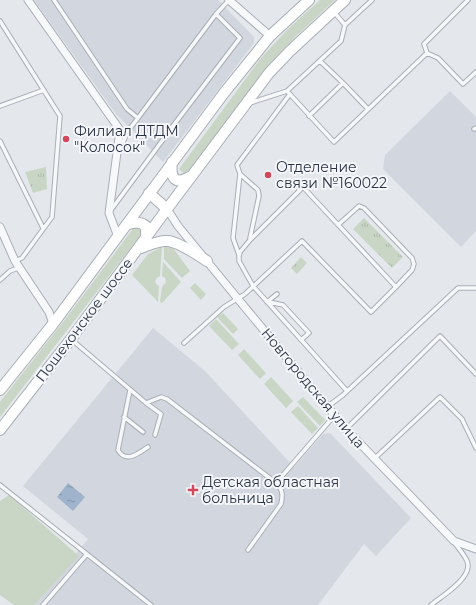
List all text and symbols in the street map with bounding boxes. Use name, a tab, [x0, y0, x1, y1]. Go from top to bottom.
place label: Филиал ДТДМ "Колосок"	[74, 122, 179, 156]
marker: Филиал ДТДМ "Колосок"	[61, 134, 71, 144]
place label: Отделение связи №160022	[276, 158, 387, 192]
marker: Отделение связи №160022	[263, 170, 273, 180]
street label: Пошехонское шоссе	[32, 255, 136, 385]
street label: Новгородская улица	[257, 324, 369, 452]
place label: Детская областная больница	[202, 473, 339, 507]
marker: Детская областная больница	[187, 484, 199, 496]

